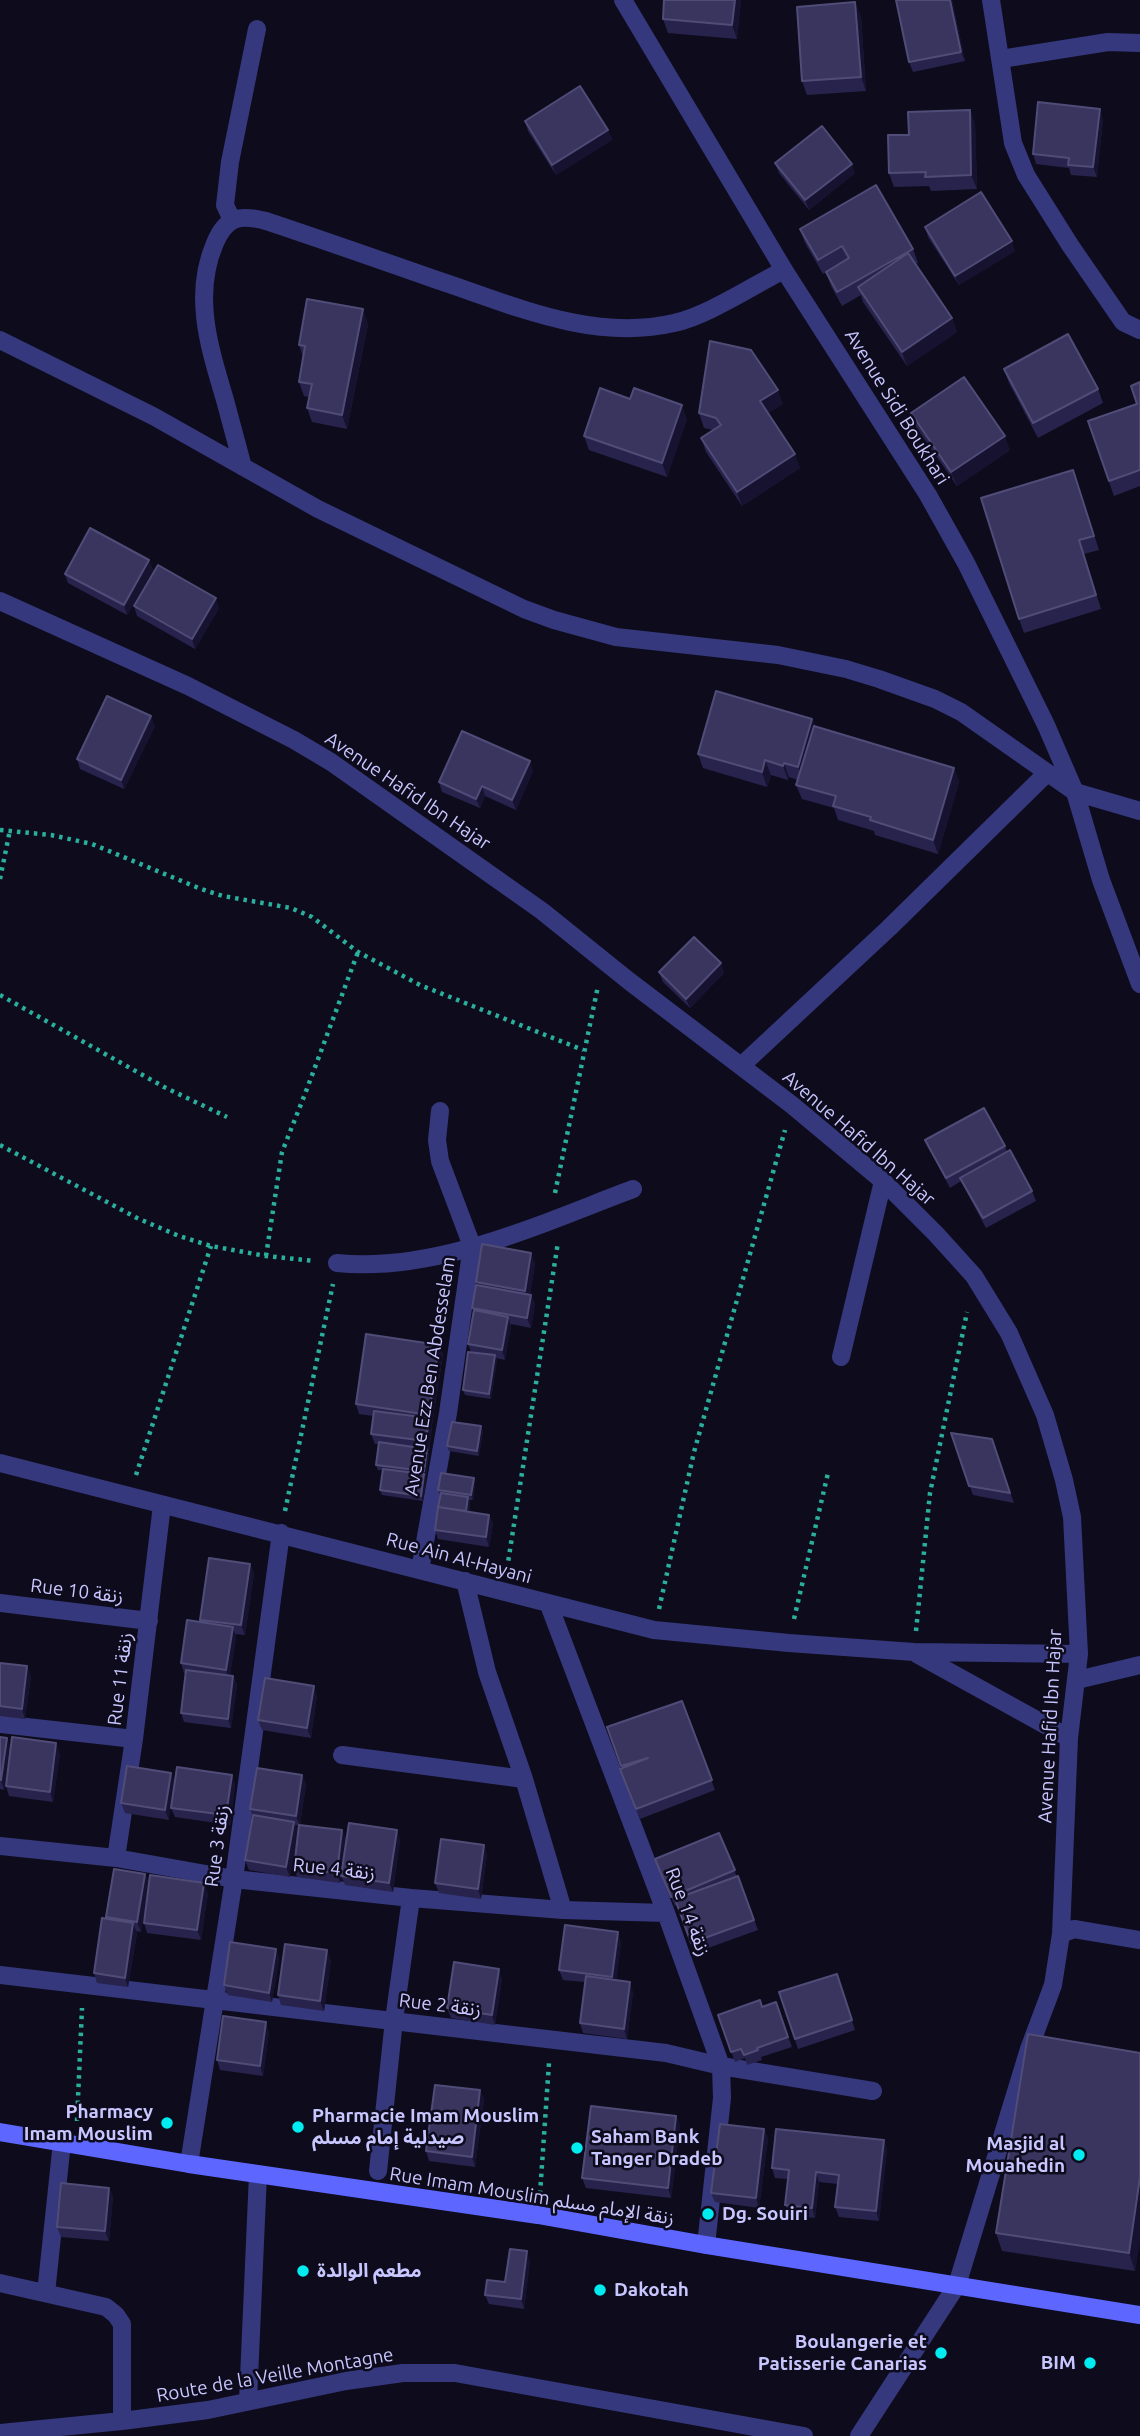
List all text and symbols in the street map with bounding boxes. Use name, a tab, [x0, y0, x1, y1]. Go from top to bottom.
street label: Avenue Sidi Boukhari	[840, 325, 954, 489]
street label: Avenue Hafid Ibn Hajar	[321, 727, 495, 855]
street label: Avenue Hafid Ibn Hajar	[778, 1066, 940, 1210]
street label: Avenue Ezz Ben Abdesselam	[400, 1255, 460, 1497]
street label: Rue Ain Al-Hayani	[384, 1528, 534, 1588]
street label: Rue 10 زنقة	[29, 1574, 125, 1608]
street label: Avenue Hafid Ibn Hajar	[1034, 1628, 1066, 1824]
street label: Rue 11 زنقة	[103, 1631, 137, 1727]
street label: Rue 3 زنقة	[200, 1803, 234, 1889]
street label: Rue 4 زنقة	[292, 1853, 376, 1885]
street label: Rue 14 زنقة	[661, 1864, 715, 1960]
street label: Rue 2 زنقة	[398, 1989, 482, 2021]
place label: Pharmacy Imam Mouslim	[24, 2101, 153, 2145]
place label: Pharmacie Imam Mouslim صيدلية إمام مسلم	[312, 2105, 539, 2149]
marker: Pharmacy Imam Mouslim	[159, 2115, 175, 2131]
marker: Pharmacie Imam Mouslim صيدلية إمام مسلم	[290, 2119, 306, 2135]
place label: Saham Bank Tanger Dradeb	[591, 2126, 723, 2170]
place label: Masjid al Mouahedin	[965, 2133, 1065, 2177]
marker: Saham Bank Tanger Dradeb	[569, 2140, 585, 2156]
marker: Masjid al Mouahedin	[1071, 2147, 1087, 2163]
street label: Rue Imam Mouslim زنقة الإمام مسلم	[388, 2162, 676, 2230]
place label: Dg. Souiri	[722, 2203, 808, 2225]
marker: Dg. Souiri	[700, 2206, 716, 2222]
place label: مطعم الوالدة	[317, 2260, 421, 2282]
marker: مطعم الوالدة	[295, 2263, 311, 2279]
place label: Dakotah	[614, 2279, 689, 2301]
marker: Dakotah	[592, 2282, 608, 2298]
place label: Boulangerie et Patisserie Canarias	[758, 2331, 927, 2375]
street label: Route de la Veille Montagne	[155, 2343, 395, 2407]
marker: Boulangerie et Patisserie Canarias	[933, 2345, 949, 2361]
place label: BIM	[1041, 2352, 1076, 2374]
marker: BIM	[1082, 2355, 1098, 2371]

